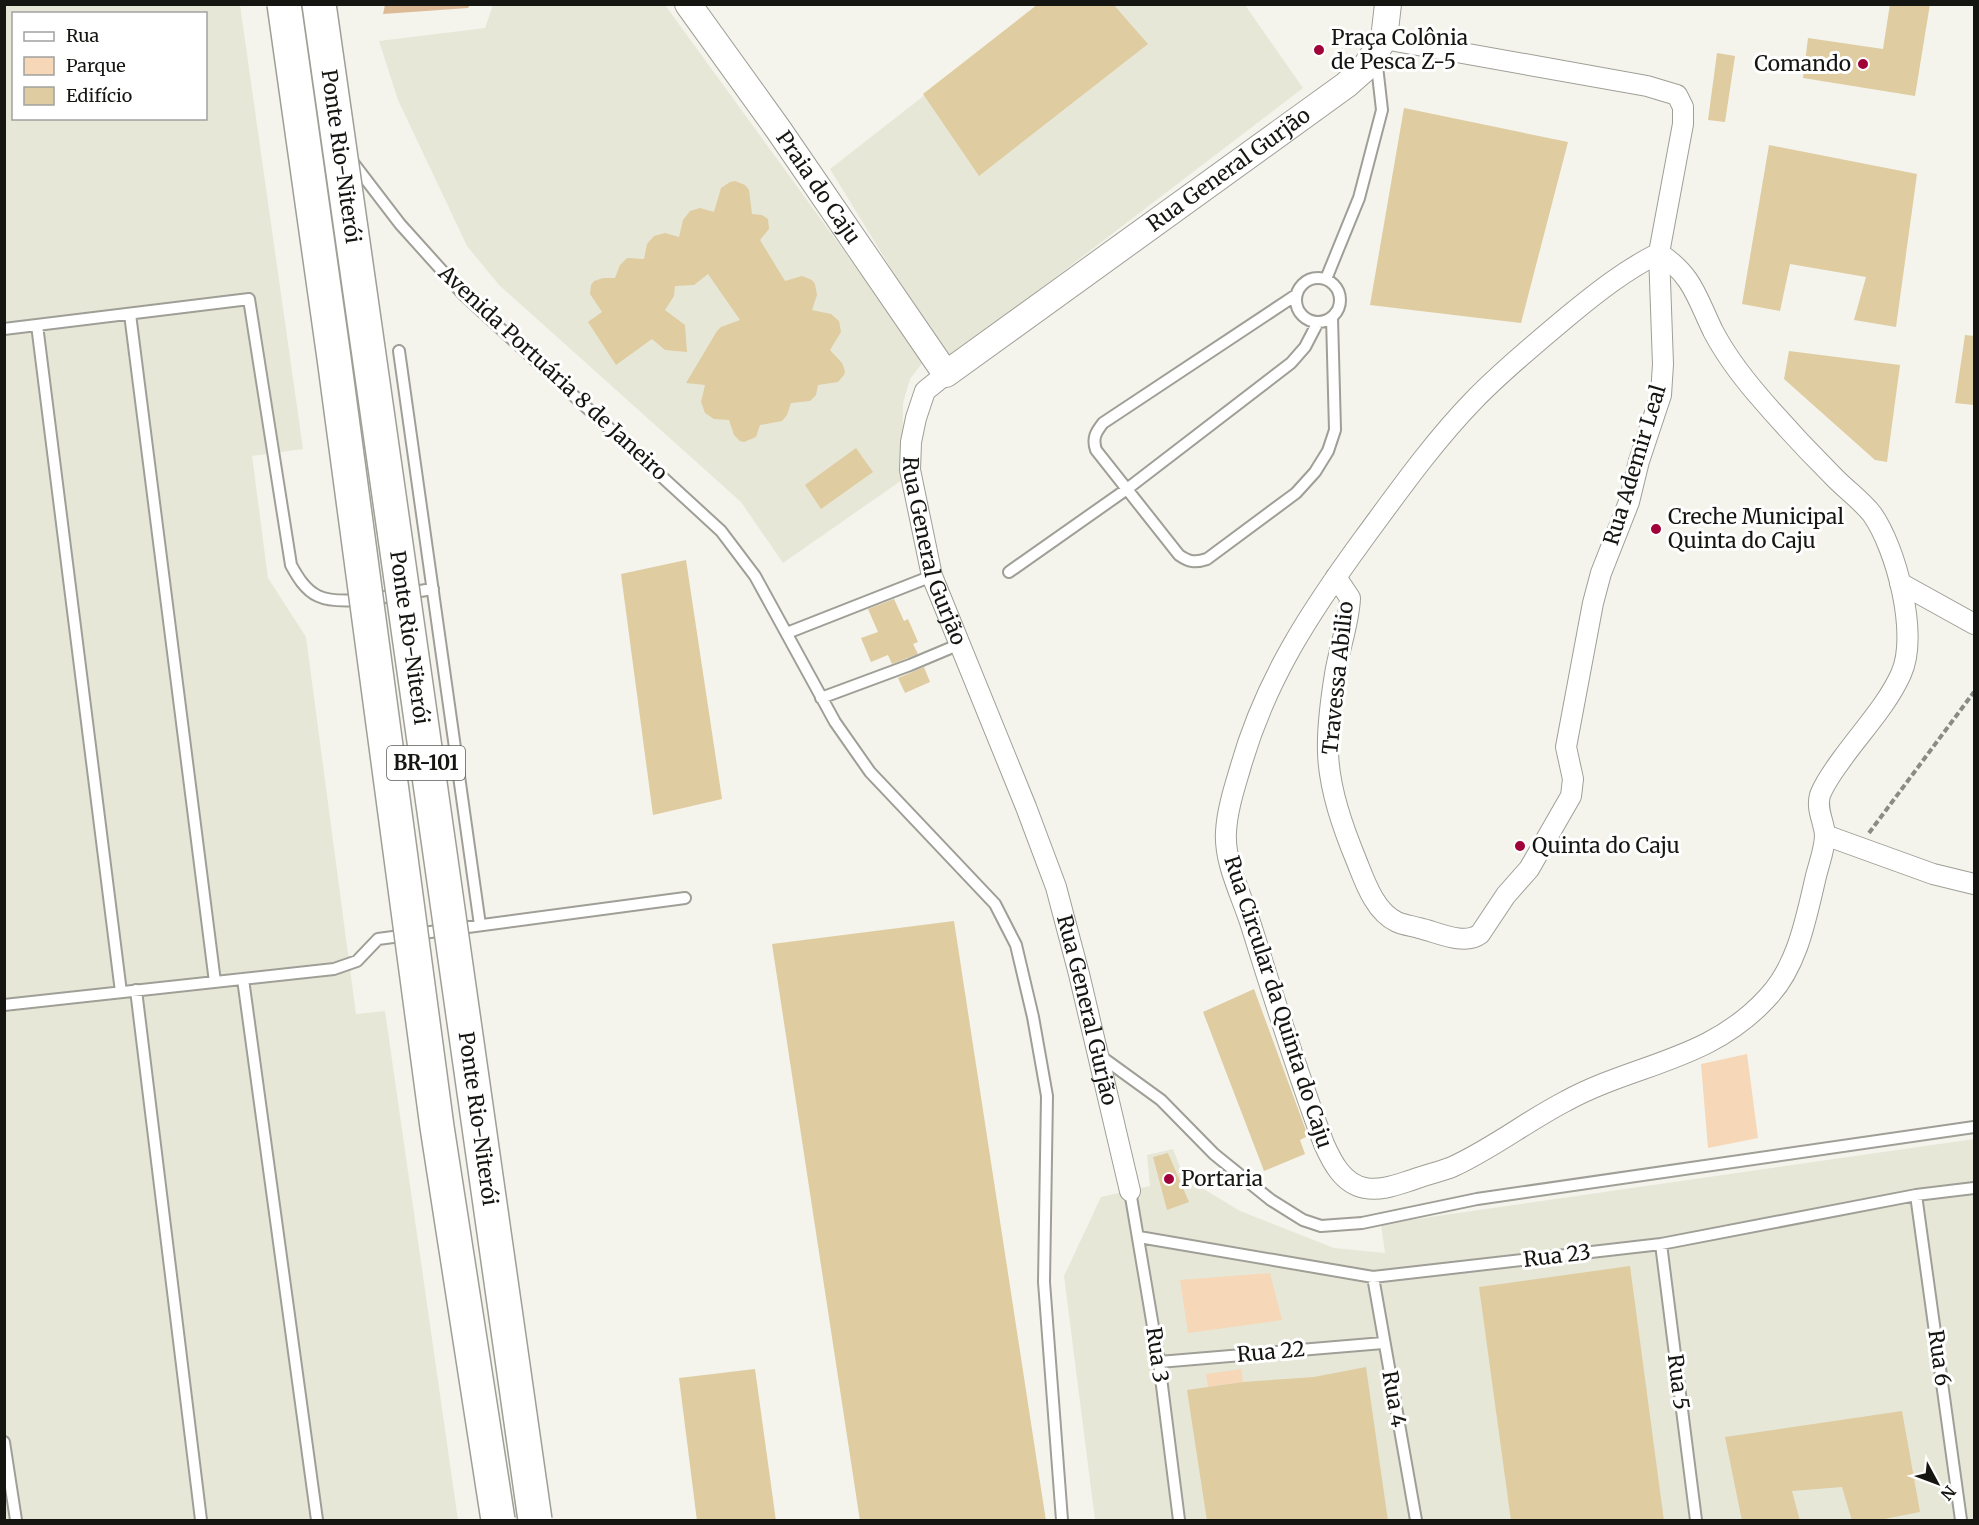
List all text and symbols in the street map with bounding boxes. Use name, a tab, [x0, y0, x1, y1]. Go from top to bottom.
legend	[12, 12, 207, 120]
text: Rua	[66, 24, 100, 47]
place label: Praça Colônia de Pesca Z-5	[1331, 24, 1468, 75]
marker: Praça Colônia de Pesca Z-5	[1312, 43, 1326, 57]
place label: Comando	[1754, 50, 1851, 77]
text: Parque	[66, 54, 126, 77]
marker: Comando	[1856, 57, 1870, 71]
street label: Ponte Rio-Niterói	[315, 68, 367, 245]
text: Edifício	[66, 84, 132, 107]
street label: Rua General Gurjão	[1142, 101, 1316, 237]
street label: Praia do Caju	[770, 125, 867, 249]
street label: Avenida Portuária 8 de Janeiro	[433, 259, 673, 486]
street label: Rua Ademir Leal	[1597, 381, 1672, 548]
street label: Rua General Gurjão	[897, 456, 973, 649]
place label: Creche Municipal Quinta do Caju	[1668, 503, 1844, 554]
marker: Creche Municipal Quinta do Caju	[1649, 522, 1663, 536]
street label: Ponte Rio-Niterói	[384, 549, 436, 727]
street label: Travessa Abilio	[1316, 600, 1359, 756]
road number: BR-101	[387, 746, 465, 780]
place label: Quinta do Caju	[1532, 832, 1680, 859]
marker: Quinta do Caju	[1513, 839, 1527, 853]
street label: Rua Circular da Quinta do Caju	[1218, 852, 1339, 1151]
street label: Rua General Gurjão	[1051, 912, 1123, 1108]
street label: Ponte Rio-Niterói	[453, 1030, 504, 1208]
place label: Portaria	[1181, 1165, 1263, 1192]
marker: Portaria	[1162, 1172, 1176, 1186]
street label: Rua 23	[1522, 1238, 1592, 1273]
street label: Rua 3	[1140, 1325, 1175, 1384]
street label: Rua 6	[1922, 1328, 1957, 1388]
street label: Rua 22	[1236, 1335, 1306, 1368]
street label: Rua 5	[1662, 1353, 1695, 1411]
street label: Rua 4	[1376, 1369, 1413, 1429]
north arrow	[1907, 1453, 1967, 1513]
text: N	[1936, 1482, 1960, 1504]

